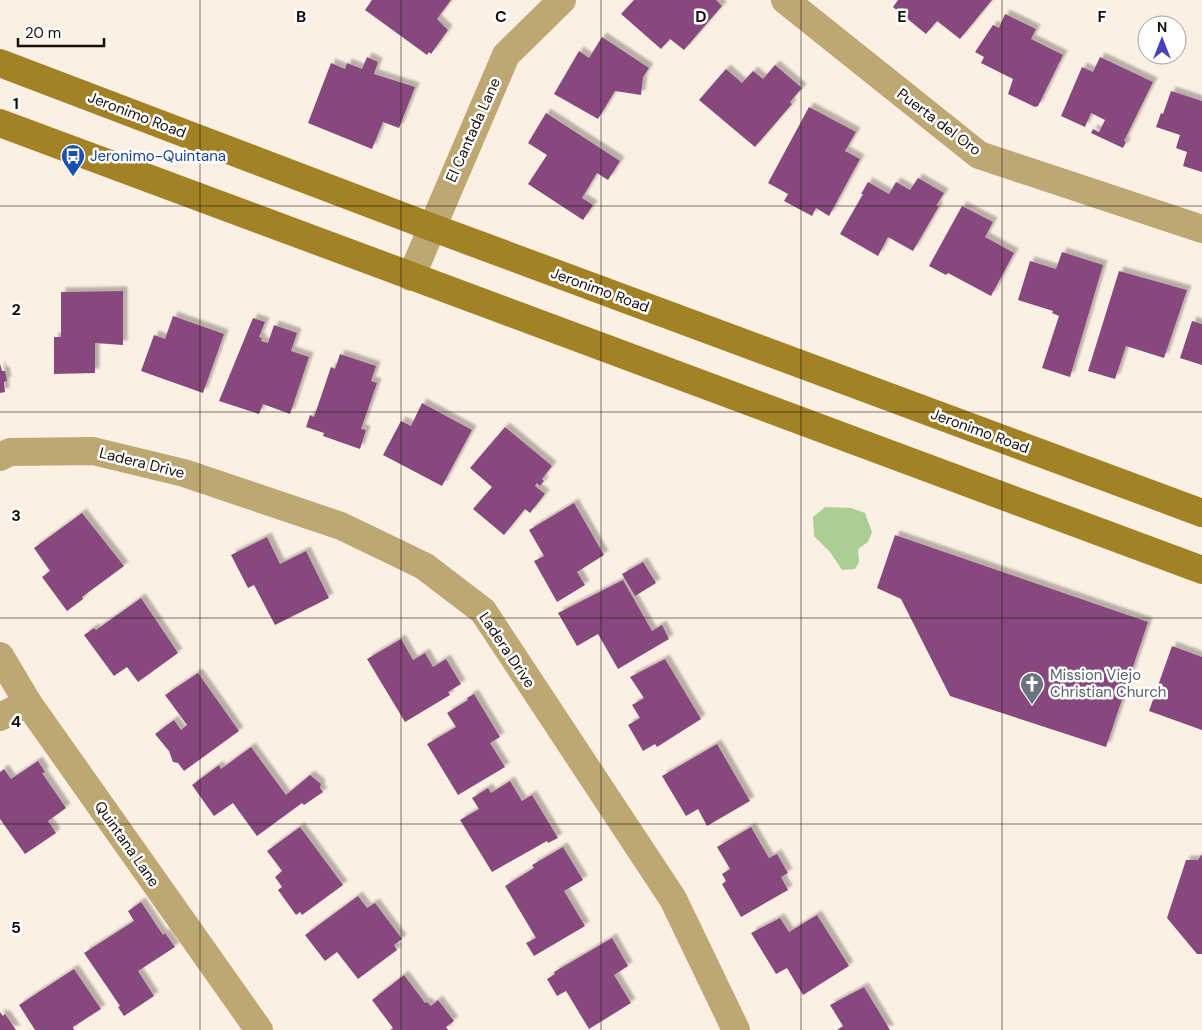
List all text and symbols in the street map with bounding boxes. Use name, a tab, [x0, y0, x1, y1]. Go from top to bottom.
text: B	[296, 6, 306, 27]
text: C	[495, 6, 507, 27]
text: D	[695, 6, 707, 27]
text: E	[897, 6, 907, 27]
text: F	[1098, 6, 1107, 27]
scale bar	[18, 15, 104, 47]
north arrow	[1137, 15, 1187, 65]
text: N	[1157, 18, 1167, 36]
text: 20 m	[25, 23, 61, 43]
street label: El Cantada Lane	[441, 75, 505, 185]
street label: Puerta del Oro	[893, 84, 985, 160]
street label: Jeronimo Road	[85, 87, 189, 143]
text: 1	[13, 93, 19, 114]
bus stop icon: Jeronimo-Quintana	[60, 143, 86, 177]
place label: Jeronimo-Quintana	[90, 146, 226, 166]
street label: Jeronimo Road	[548, 263, 652, 317]
text: 2	[11, 299, 21, 320]
street label: Jeronimo Road	[928, 404, 1032, 458]
street label: Ladera Drive	[97, 443, 187, 483]
text: 3	[11, 505, 21, 526]
street label: Ladera Drive	[474, 608, 540, 692]
place label: Mission Viejo Christian Church	[1050, 665, 1166, 702]
church icon: Mission Viejo Christian Church	[1019, 671, 1045, 705]
text: 4	[11, 711, 21, 732]
street label: Quintana Lane	[90, 797, 164, 891]
text: 5	[11, 917, 21, 938]

